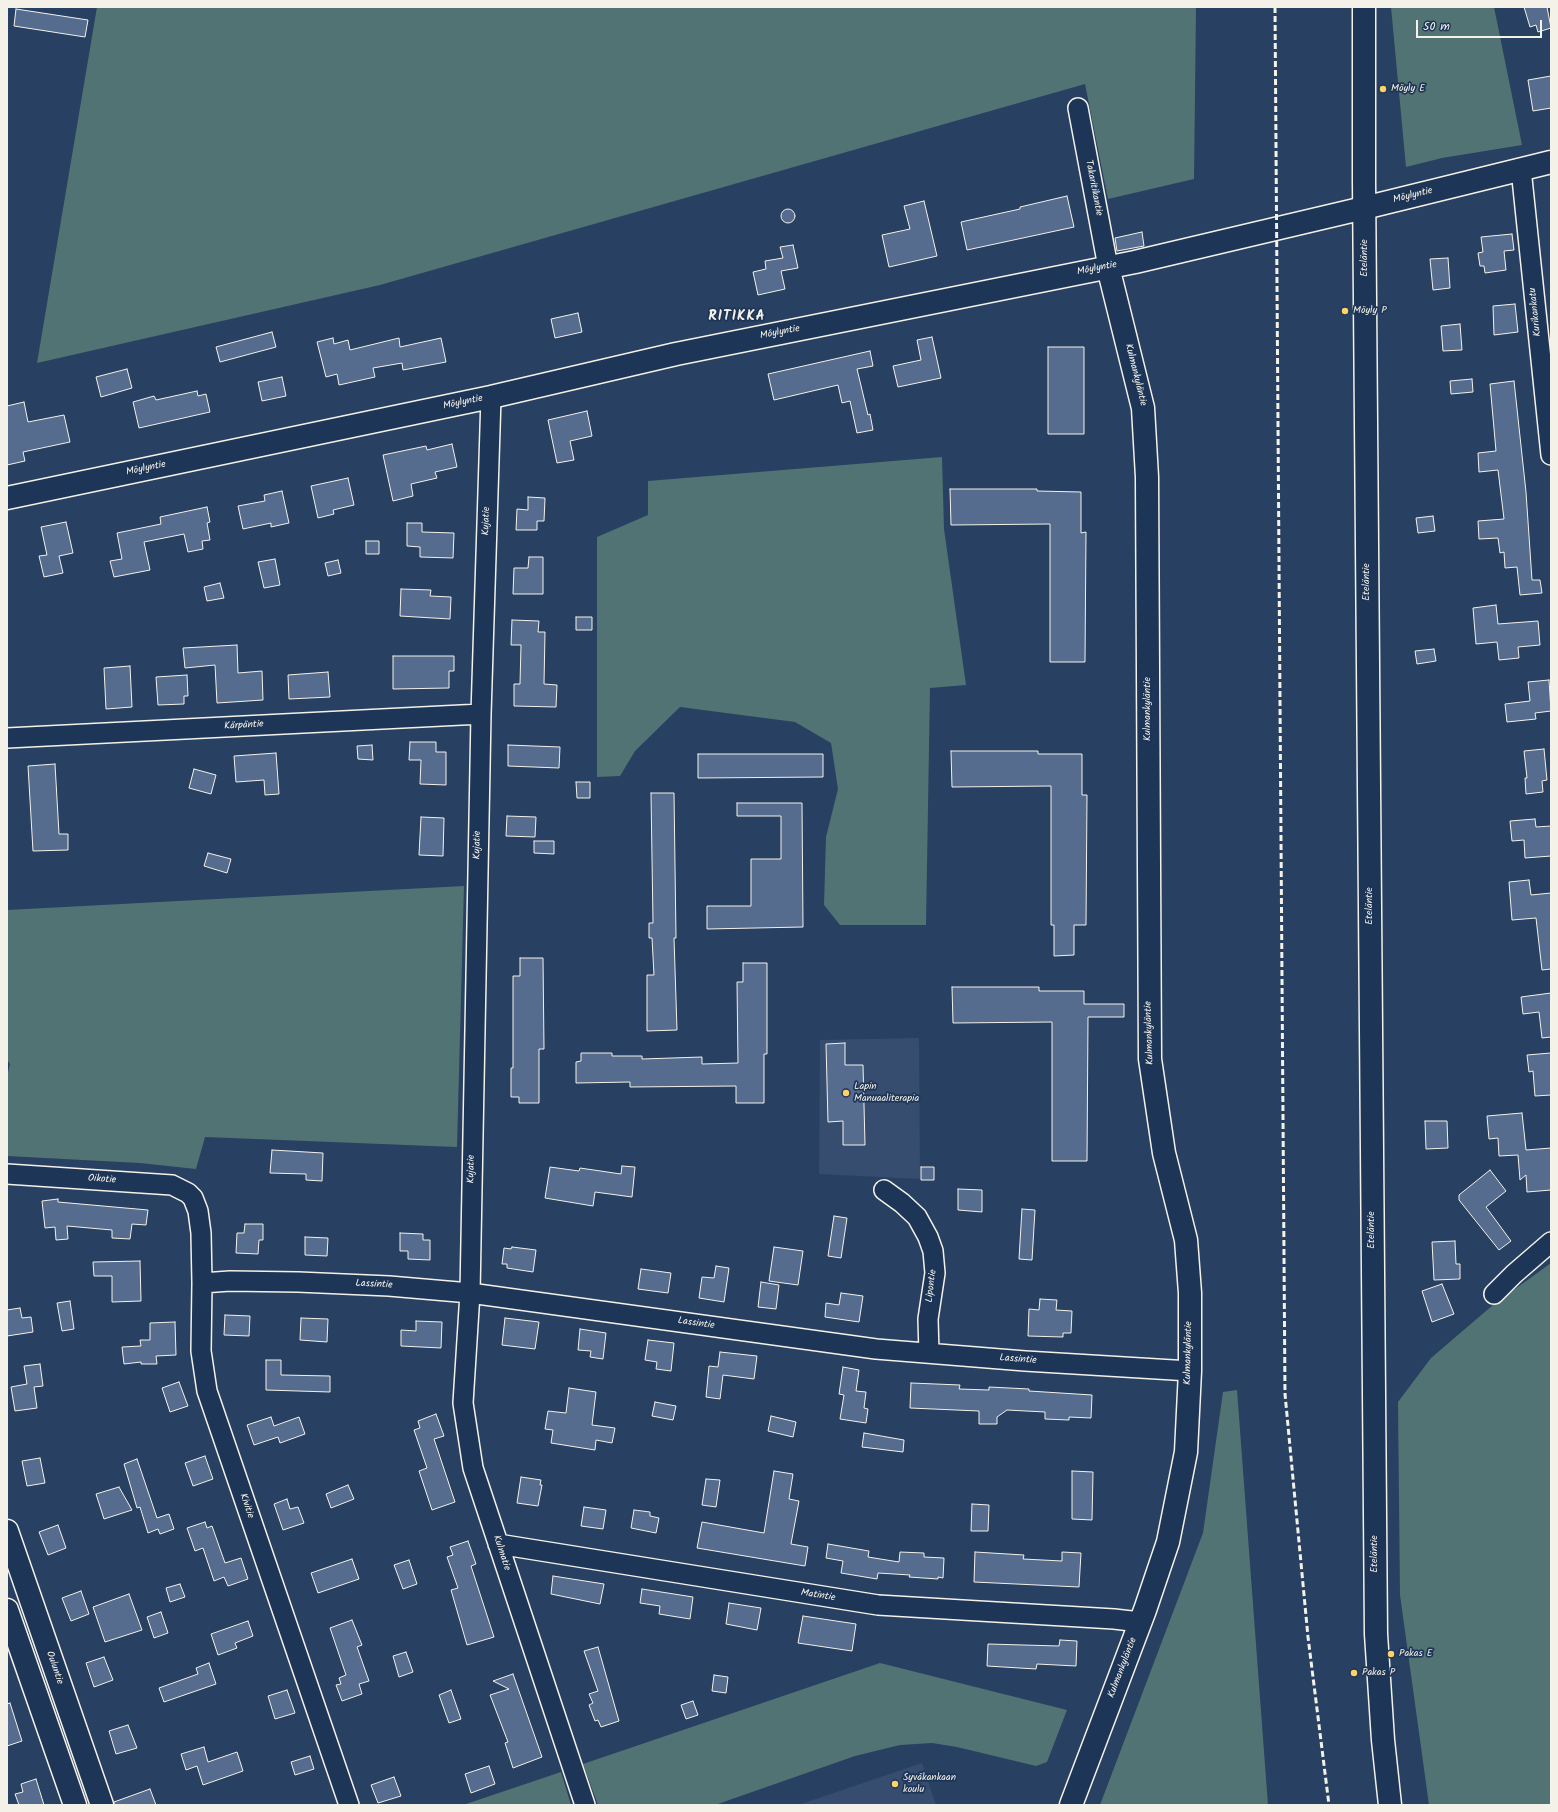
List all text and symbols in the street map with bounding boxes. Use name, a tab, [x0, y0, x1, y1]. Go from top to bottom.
scale bar	[1418, 12, 1544, 38]
text: 50 m	[1423, 17, 1450, 36]
place label: Möyly E	[1391, 83, 1425, 95]
marker: Möyly E	[1378, 84, 1388, 94]
street label: Takaritikantie	[1082, 159, 1104, 217]
street label: Möylyntie	[1392, 185, 1434, 207]
street label: Eteläntie	[1359, 239, 1371, 277]
street label: Möylyntie	[1076, 259, 1118, 279]
street label: Kurikankatu	[1527, 287, 1545, 337]
place label: Möyly P	[1353, 305, 1387, 317]
marker: Möyly P	[1340, 306, 1350, 316]
district label: RITIKKA	[708, 310, 766, 326]
street label: Möylyntie	[759, 323, 801, 343]
street label: Kulmankyläntie	[1121, 343, 1149, 407]
street label: Möylyntie	[442, 393, 484, 413]
street label: Möylyntie	[125, 459, 167, 479]
street label: Kujatie	[481, 506, 493, 536]
street label: Eteläntie	[1361, 563, 1373, 601]
street label: Kulmankyläntie	[1142, 677, 1154, 741]
street label: Kärpäntie	[224, 719, 264, 733]
street label: Kujatie	[472, 831, 484, 859]
street label: Eteläntie	[1364, 887, 1376, 925]
street label: Kulmankyläntie	[1143, 1001, 1157, 1065]
place label: Lapin Manuaaliterapia	[854, 1081, 919, 1104]
marker: Lapin Manuaaliterapia	[841, 1088, 851, 1098]
street label: Kujatie	[466, 1155, 478, 1183]
street label: Oikotie	[87, 1173, 117, 1187]
street label: Eteläntie	[1366, 1211, 1378, 1249]
street label: Lipontie	[924, 1269, 940, 1303]
street label: Lassintie	[355, 1278, 393, 1292]
street label: Lassintie	[677, 1315, 715, 1333]
street label: Kulmankyläntie	[1182, 1321, 1196, 1385]
street label: Lassintie	[999, 1353, 1037, 1367]
street label: Kivitie	[236, 1492, 256, 1520]
street label: Kulmatie	[490, 1534, 512, 1572]
street label: Eteläntie	[1369, 1535, 1381, 1573]
street label: Matintie	[800, 1587, 836, 1605]
street label: Kulmankyläntie	[1106, 1636, 1140, 1700]
place label: Pakas E	[1399, 1648, 1433, 1660]
marker: Pakas E	[1386, 1649, 1396, 1659]
street label: Ouluntie	[43, 1650, 65, 1686]
place label: Pakas P	[1362, 1667, 1395, 1679]
marker: Pakas P	[1349, 1668, 1359, 1678]
place label: Syväkankaan koulu	[903, 1772, 956, 1796]
marker: Syväkankaan koulu	[890, 1779, 900, 1789]

